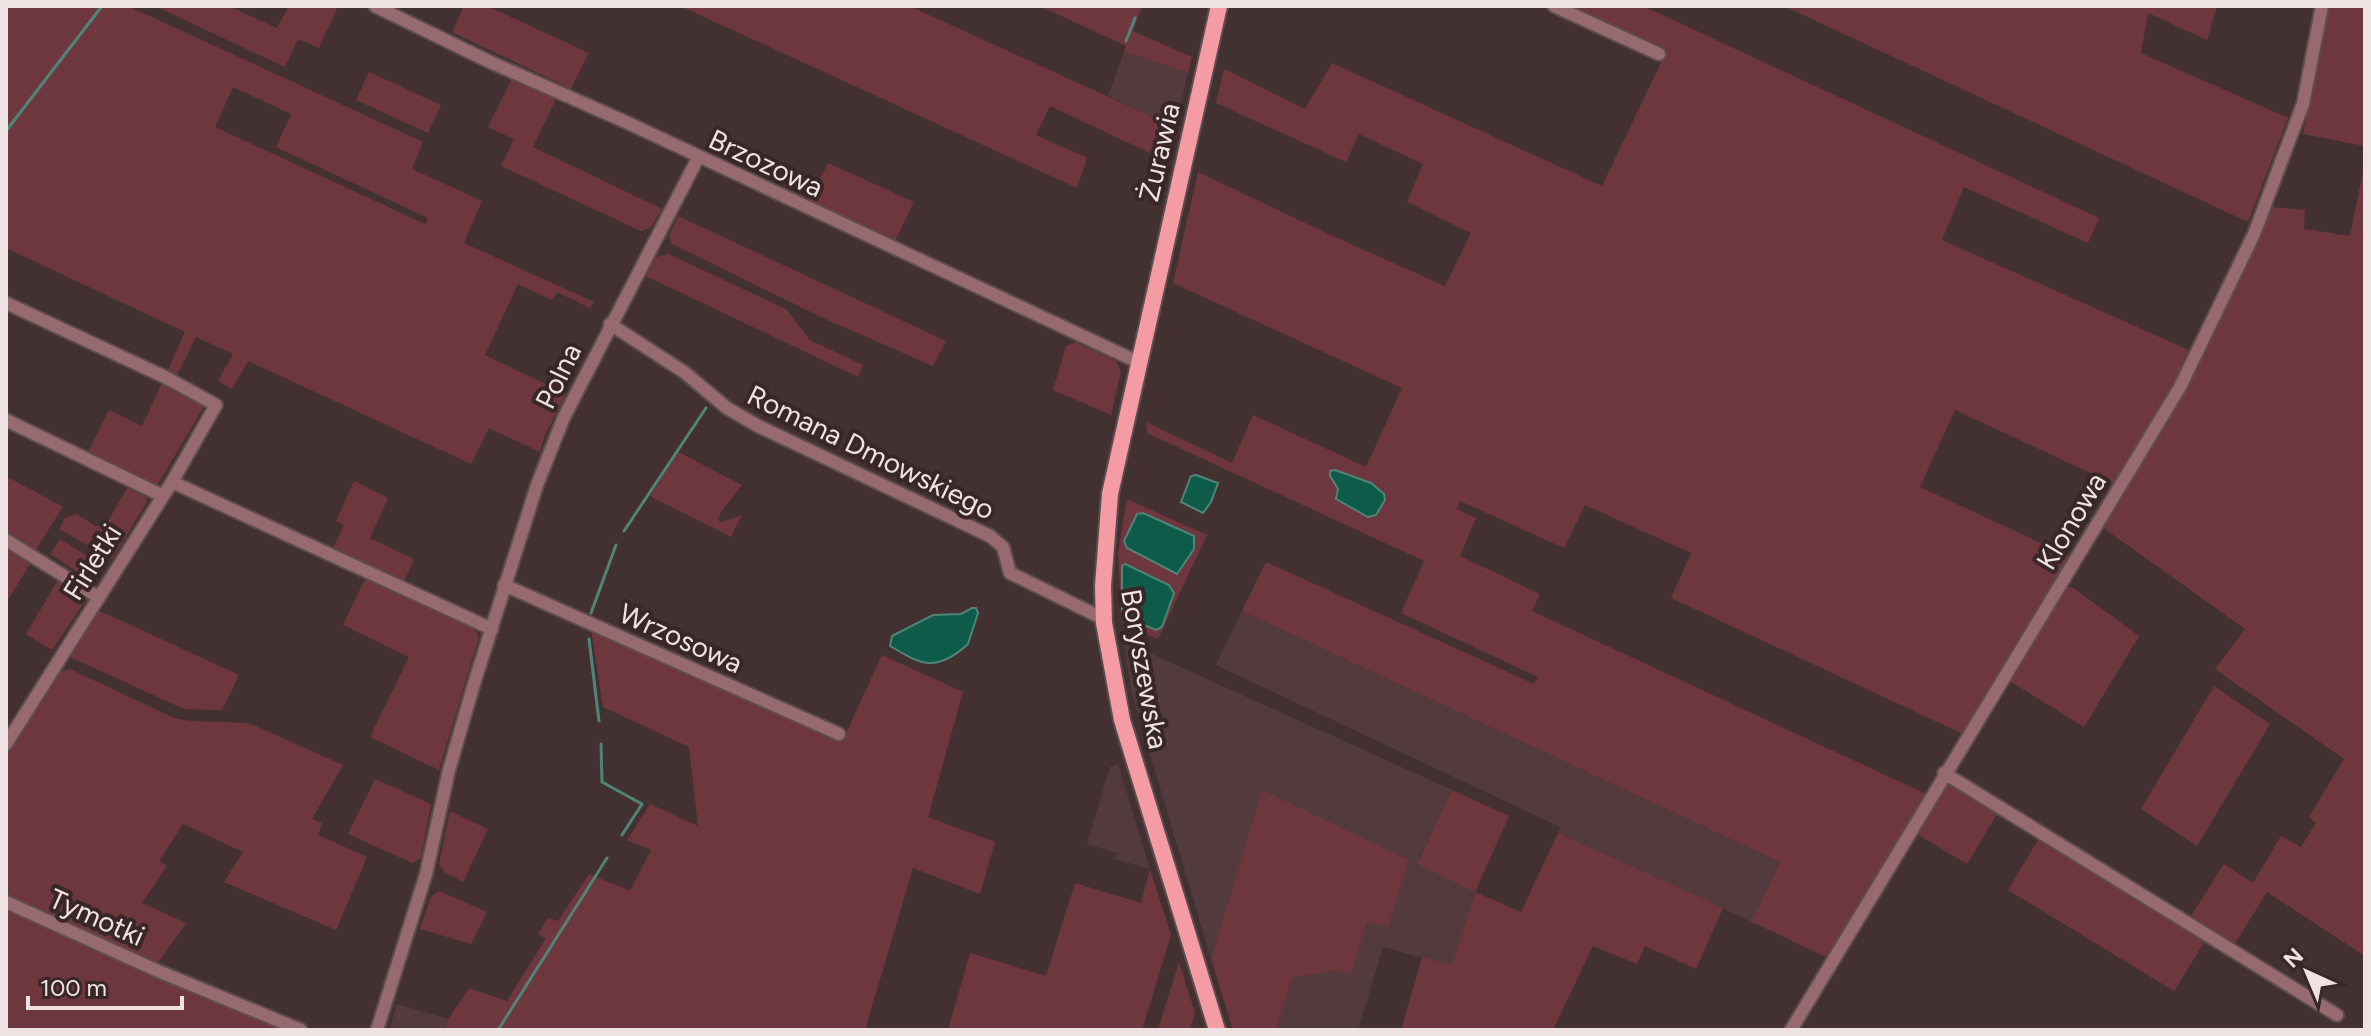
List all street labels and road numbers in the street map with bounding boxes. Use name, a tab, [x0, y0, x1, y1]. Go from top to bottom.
street label: Żurawia	[1131, 100, 1187, 204]
street label: Brzozowa	[703, 122, 829, 204]
street label: Polna	[528, 338, 588, 414]
street label: Romana Dmowskiego	[742, 377, 1000, 527]
street label: Klonowa	[2029, 466, 2113, 576]
street label: Firletki	[56, 518, 128, 606]
street label: Boryszewska	[1114, 586, 1176, 752]
street label: Wrzosowa	[614, 596, 748, 680]
street label: Tymotki	[44, 881, 150, 953]

